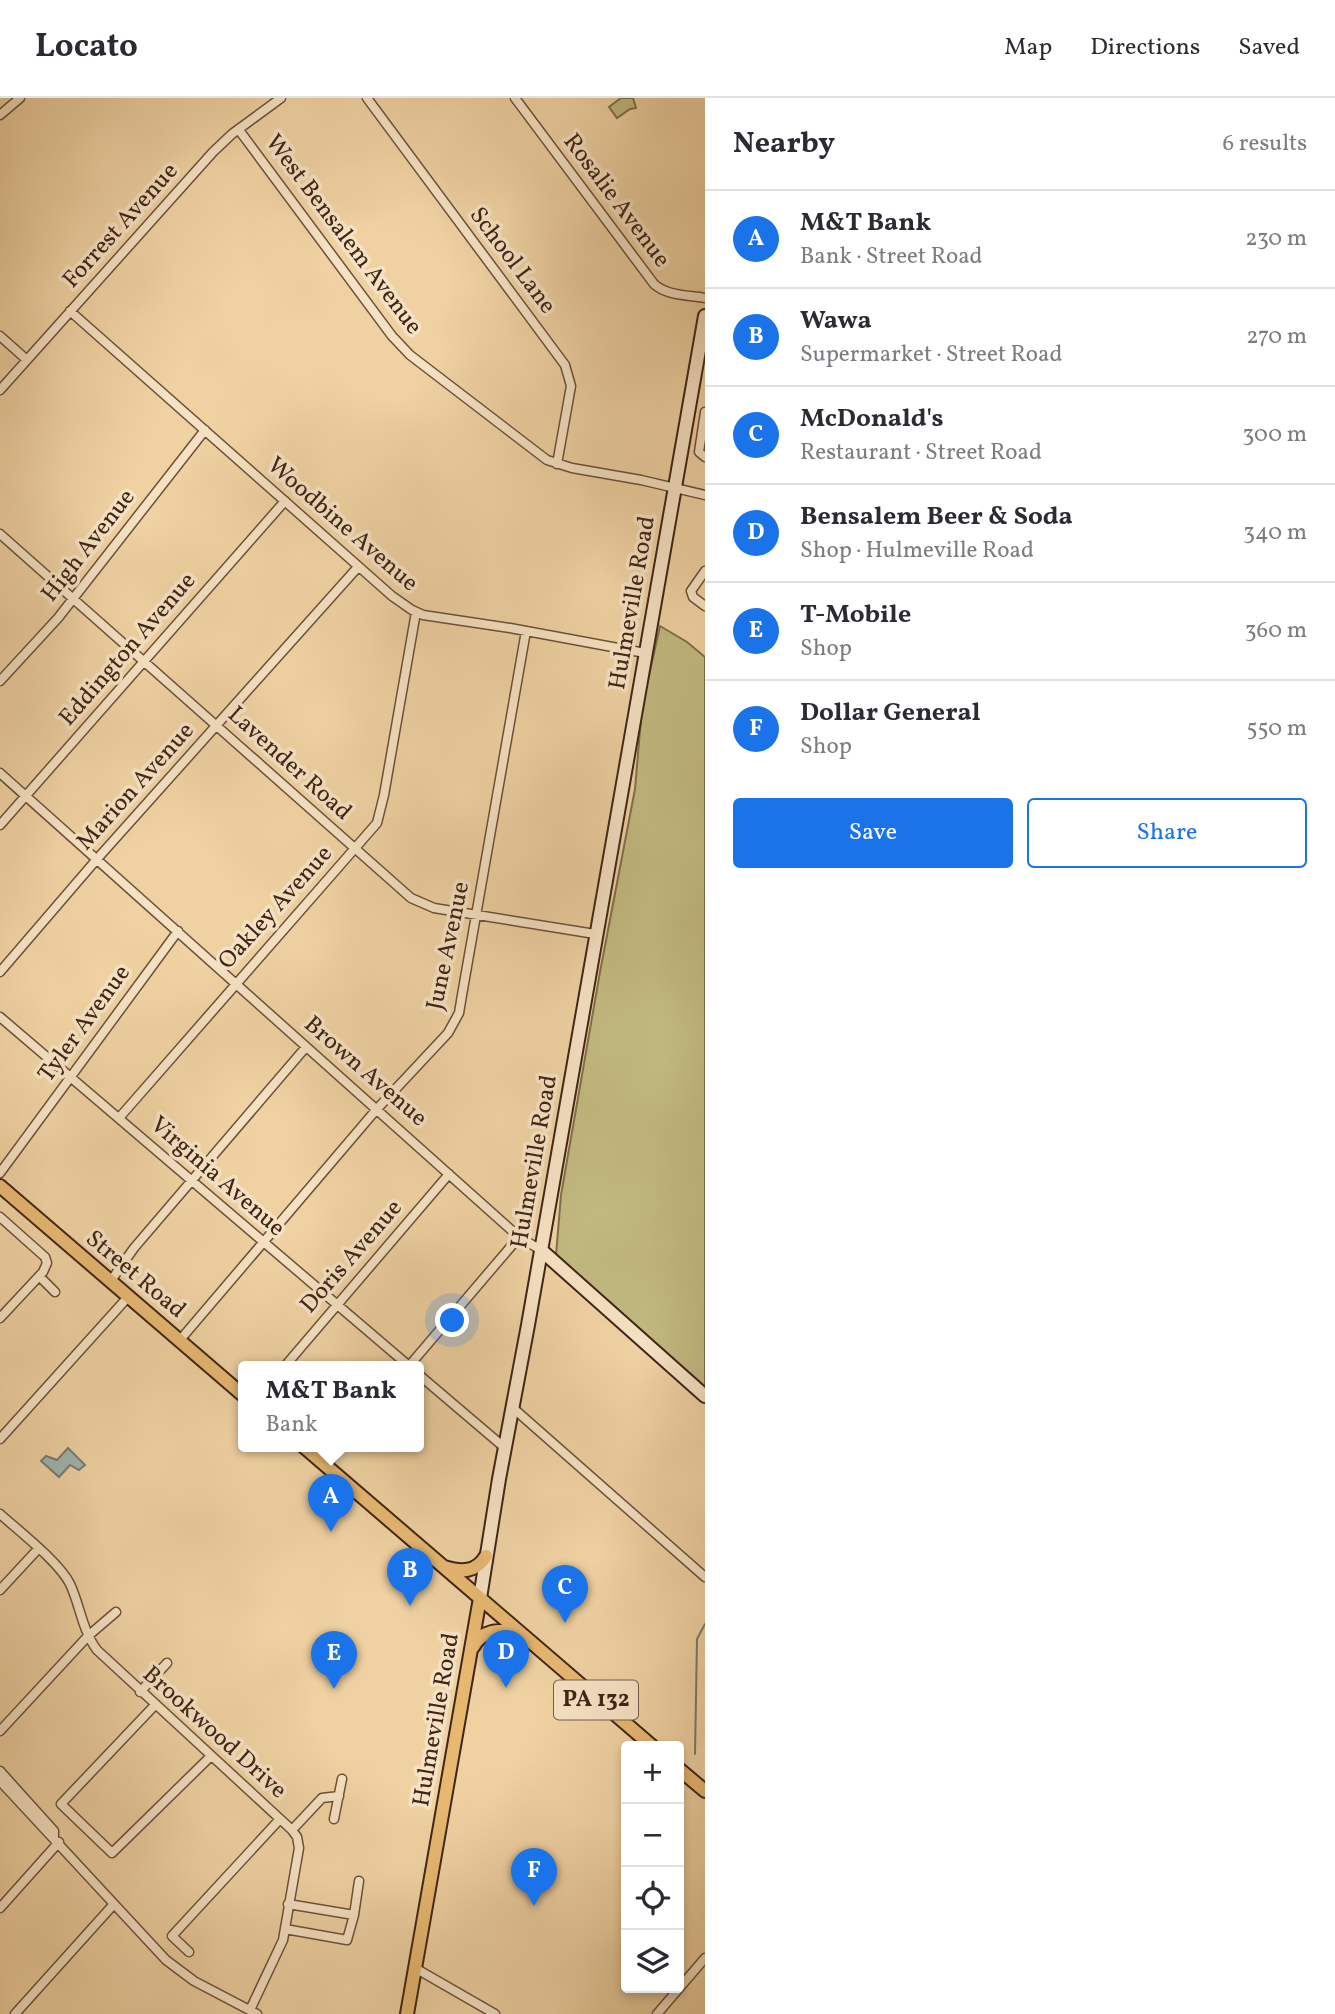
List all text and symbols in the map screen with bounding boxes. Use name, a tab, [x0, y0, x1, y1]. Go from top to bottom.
text: Locato	[35, 25, 138, 71]
text: Map	[1004, 31, 1052, 65]
text: Directions	[1090, 31, 1200, 65]
text: Saved	[1238, 31, 1300, 65]
text: Nearby	[733, 123, 835, 165]
street label: Rosalie Avenue	[554, 127, 678, 275]
street label: West Bensalem Avenue	[256, 128, 430, 342]
text: 6 results	[1223, 128, 1307, 160]
street label: Forrest Avenue	[55, 156, 187, 296]
street label: School Lane	[460, 200, 564, 322]
text: M&T Bank	[800, 205, 931, 241]
text: A	[748, 223, 764, 255]
text: 230 m	[1245, 223, 1307, 255]
text: Bank · Street Road	[800, 241, 983, 273]
text: Wawa	[800, 303, 872, 339]
text: B	[748, 321, 764, 353]
text: 270 m	[1246, 321, 1307, 353]
text: Supermarket · Street Road	[800, 339, 1063, 371]
text: McDonald's	[800, 401, 943, 437]
text: C	[749, 419, 763, 451]
text: 300 m	[1243, 419, 1307, 451]
text: Restaurant · Street Road	[800, 437, 1042, 469]
street label: Woodbine Avenue	[259, 450, 425, 600]
street label: High Avenue	[34, 482, 144, 610]
text: Bensalem Beer & Soda	[800, 499, 1073, 535]
street label: Hulmeville Road	[601, 513, 665, 693]
text: D	[748, 517, 764, 549]
text: 340 m	[1243, 517, 1307, 549]
text: Shop · Hulmeville Road	[800, 535, 1034, 567]
street label: Eddington Avenue	[52, 566, 204, 734]
text: T-Mobile	[800, 597, 911, 633]
text: E	[749, 615, 763, 647]
text: 360 m	[1245, 615, 1307, 647]
text: Shop	[800, 633, 852, 665]
text: Dollar General	[800, 695, 981, 731]
street label: Lavender Road	[219, 699, 359, 829]
text: F	[749, 713, 763, 745]
text: 550 m	[1247, 713, 1307, 745]
street label: Marion Avenue	[69, 715, 203, 859]
text: Shop	[800, 731, 852, 763]
button: Save	[733, 798, 1013, 868]
button: Share	[1027, 798, 1307, 868]
street label: Oakley Avenue	[211, 838, 341, 978]
street label: June Avenue	[419, 879, 479, 1013]
street label: Tyler Avenue	[31, 958, 139, 1090]
street label: Brown Avenue	[296, 1009, 434, 1135]
street label: Hulmeville Road	[503, 1072, 567, 1252]
street label: Virginia Avenue	[142, 1109, 292, 1245]
street label: Doris Avenue	[293, 1193, 411, 1321]
street label: Street Road	[77, 1223, 193, 1327]
your location	[435, 1303, 469, 1337]
popup	[238, 1361, 424, 1452]
text: M&T Bank	[265, 1373, 397, 1409]
text: Bank	[265, 1409, 317, 1441]
pin: A	[308, 1474, 354, 1532]
pin: B	[387, 1548, 433, 1606]
pin: C	[542, 1565, 588, 1623]
street label: Hulmeville Road	[405, 1630, 469, 1810]
pin: D	[483, 1630, 529, 1688]
pin: E	[311, 1631, 357, 1689]
street label: Brookwood Drive	[134, 1659, 294, 1807]
road number: PA 132	[554, 1680, 638, 1720]
map controls	[621, 1741, 684, 1993]
button: +	[621, 1741, 684, 1804]
button: −	[621, 1804, 684, 1867]
pin: F	[511, 1848, 557, 1906]
button: locate	[621, 1867, 684, 1930]
button: layers	[621, 1930, 684, 1993]

